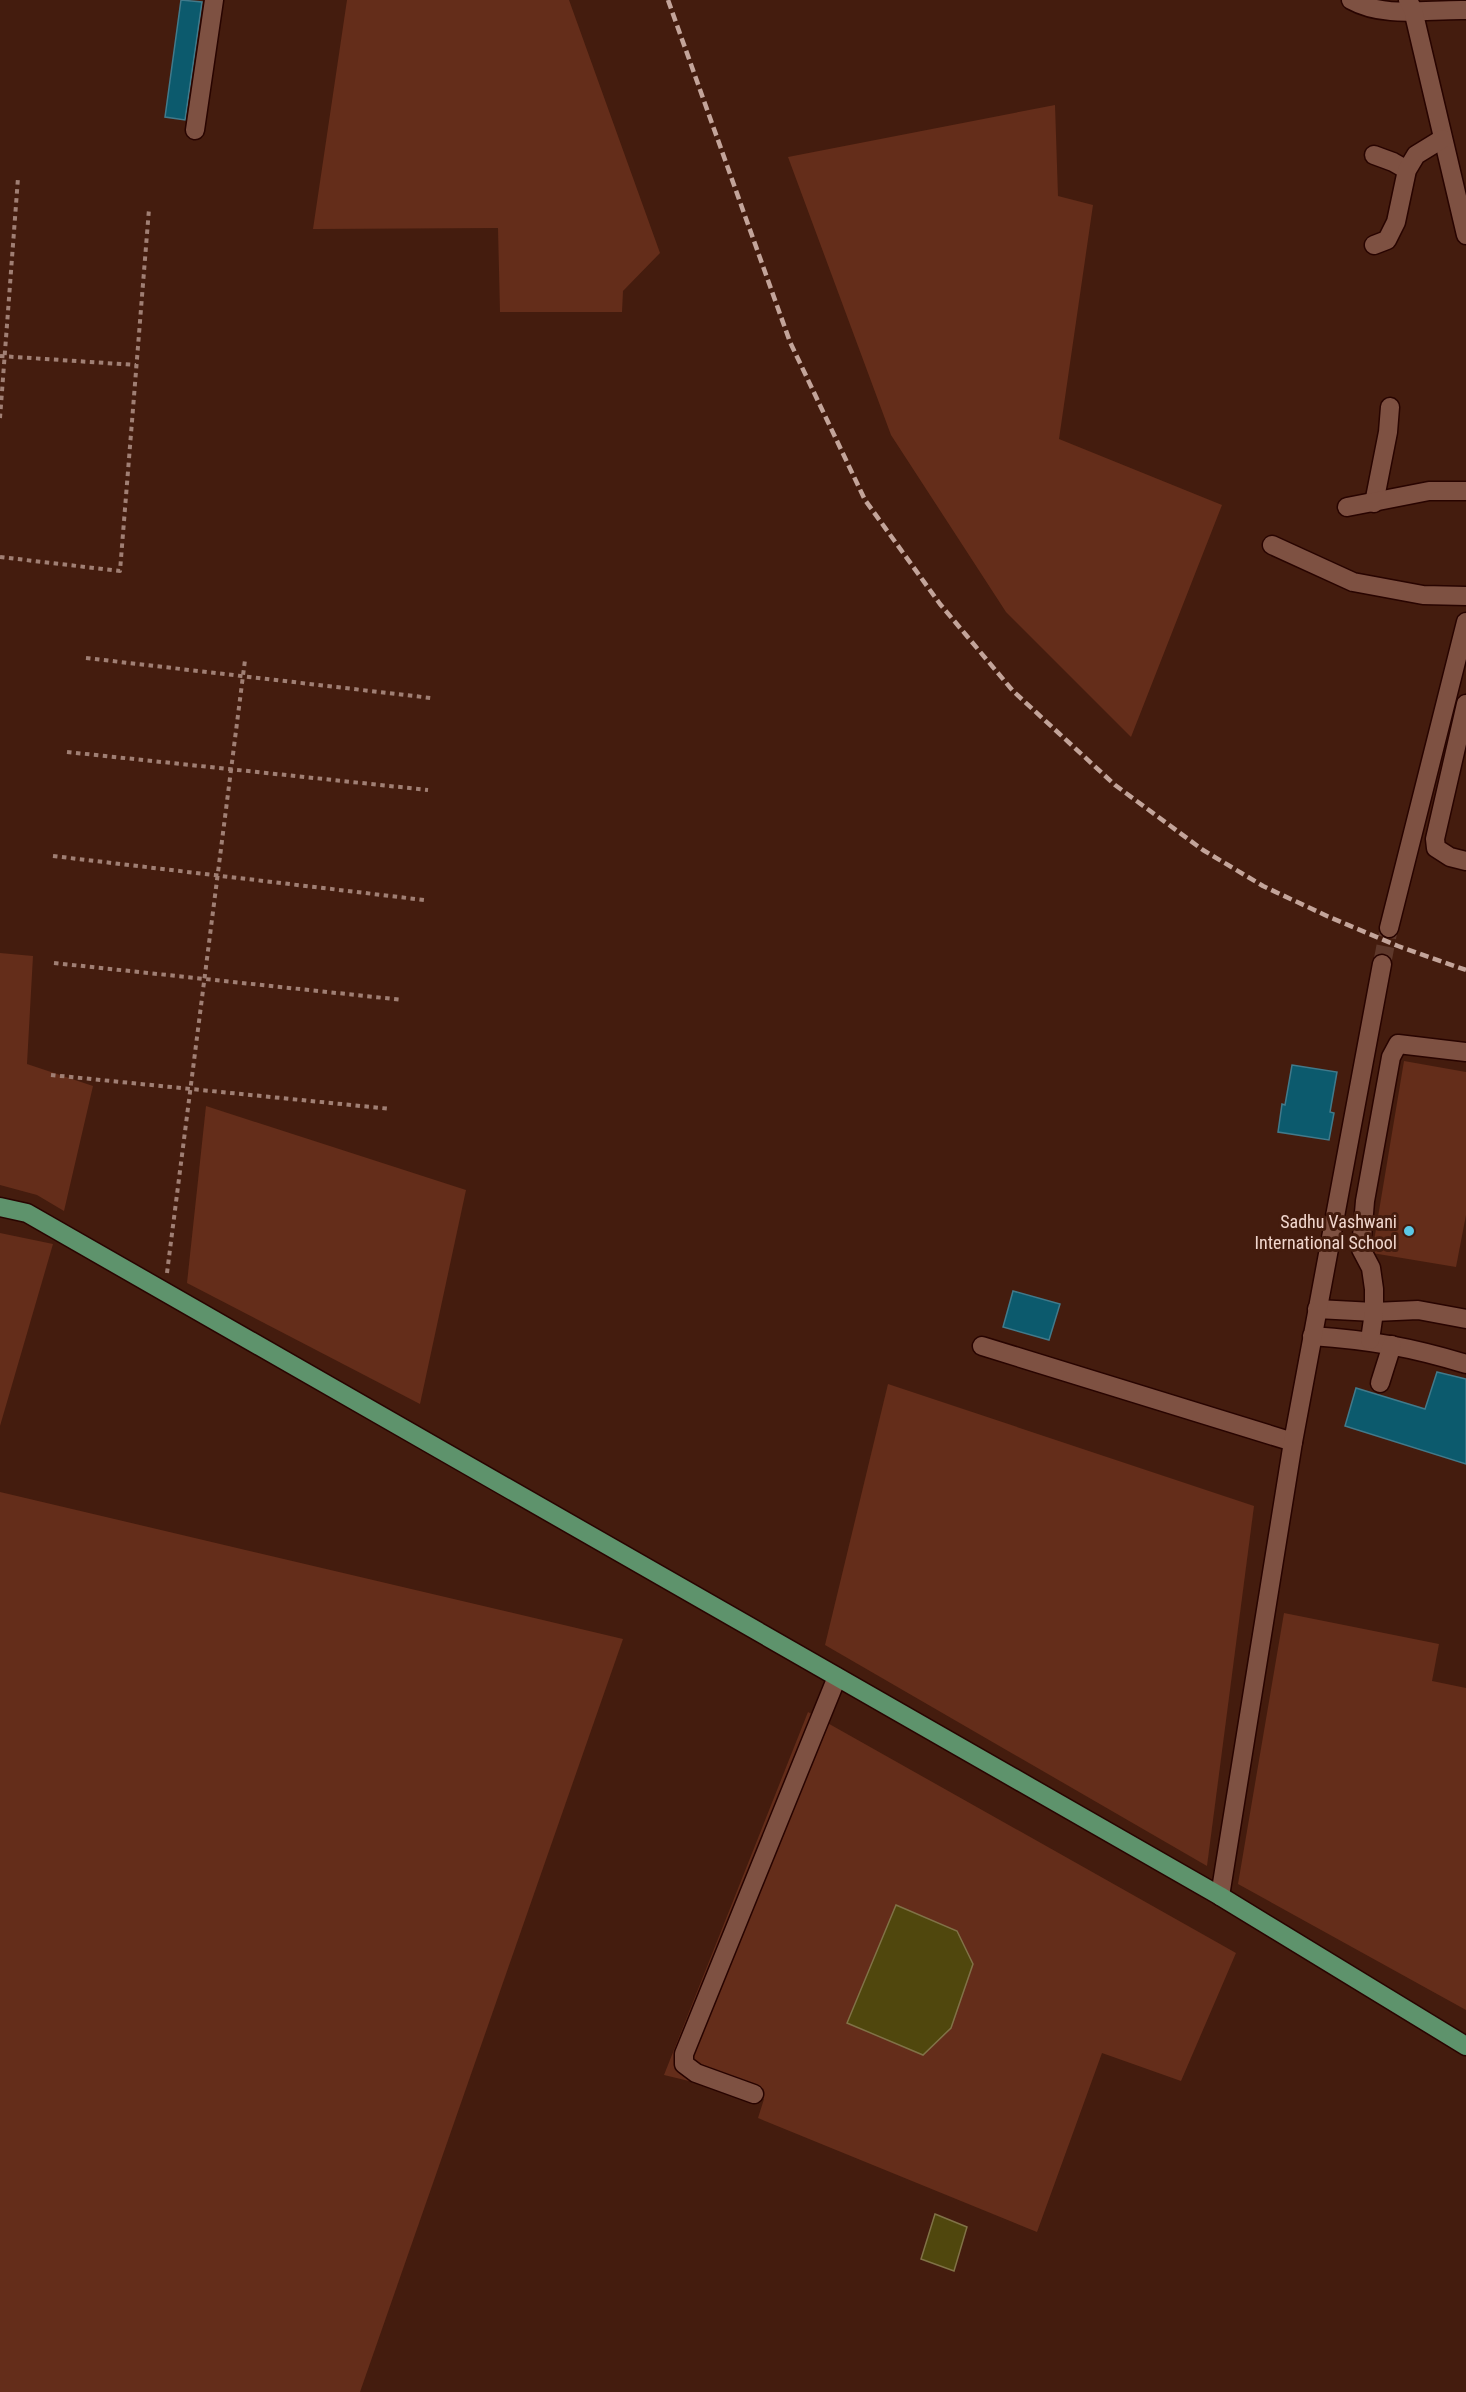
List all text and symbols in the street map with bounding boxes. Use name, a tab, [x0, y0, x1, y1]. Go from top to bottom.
place label: Sadhu Vashwani International School	[1255, 1211, 1397, 1253]
marker: Sadhu Vashwani International School	[1402, 1224, 1416, 1238]

